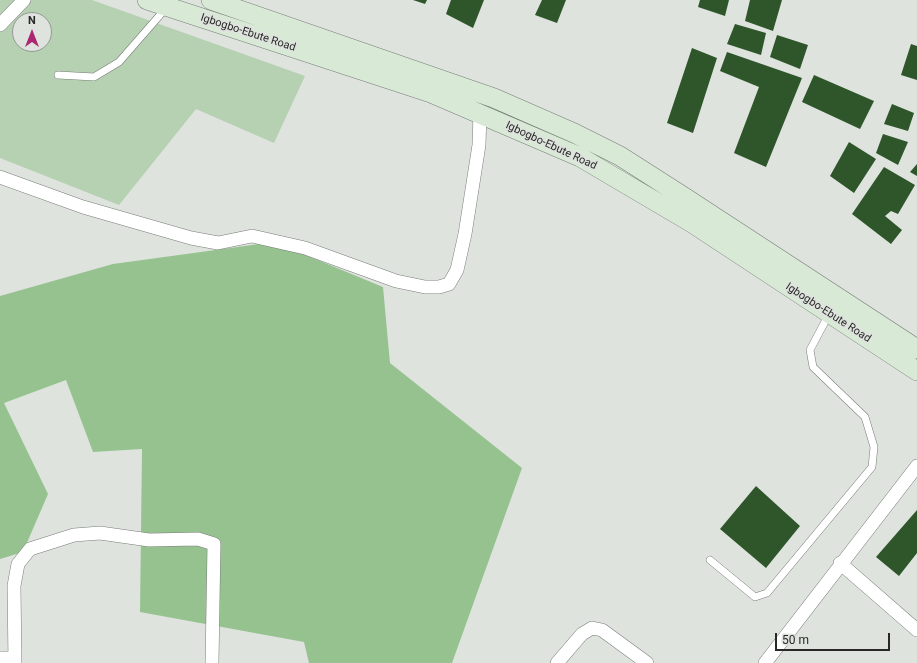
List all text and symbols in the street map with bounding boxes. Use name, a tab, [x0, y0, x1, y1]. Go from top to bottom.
street label: Igbogbo-Ebute Road	[199, 11, 297, 55]
north arrow	[12, 12, 52, 52]
text: N	[28, 14, 36, 27]
street label: Igbogbo-Ebute Road	[503, 119, 599, 173]
street label: Igbogbo-Ebute Road	[783, 280, 873, 346]
scale bar	[777, 625, 892, 651]
text: 50 m	[782, 633, 809, 647]

